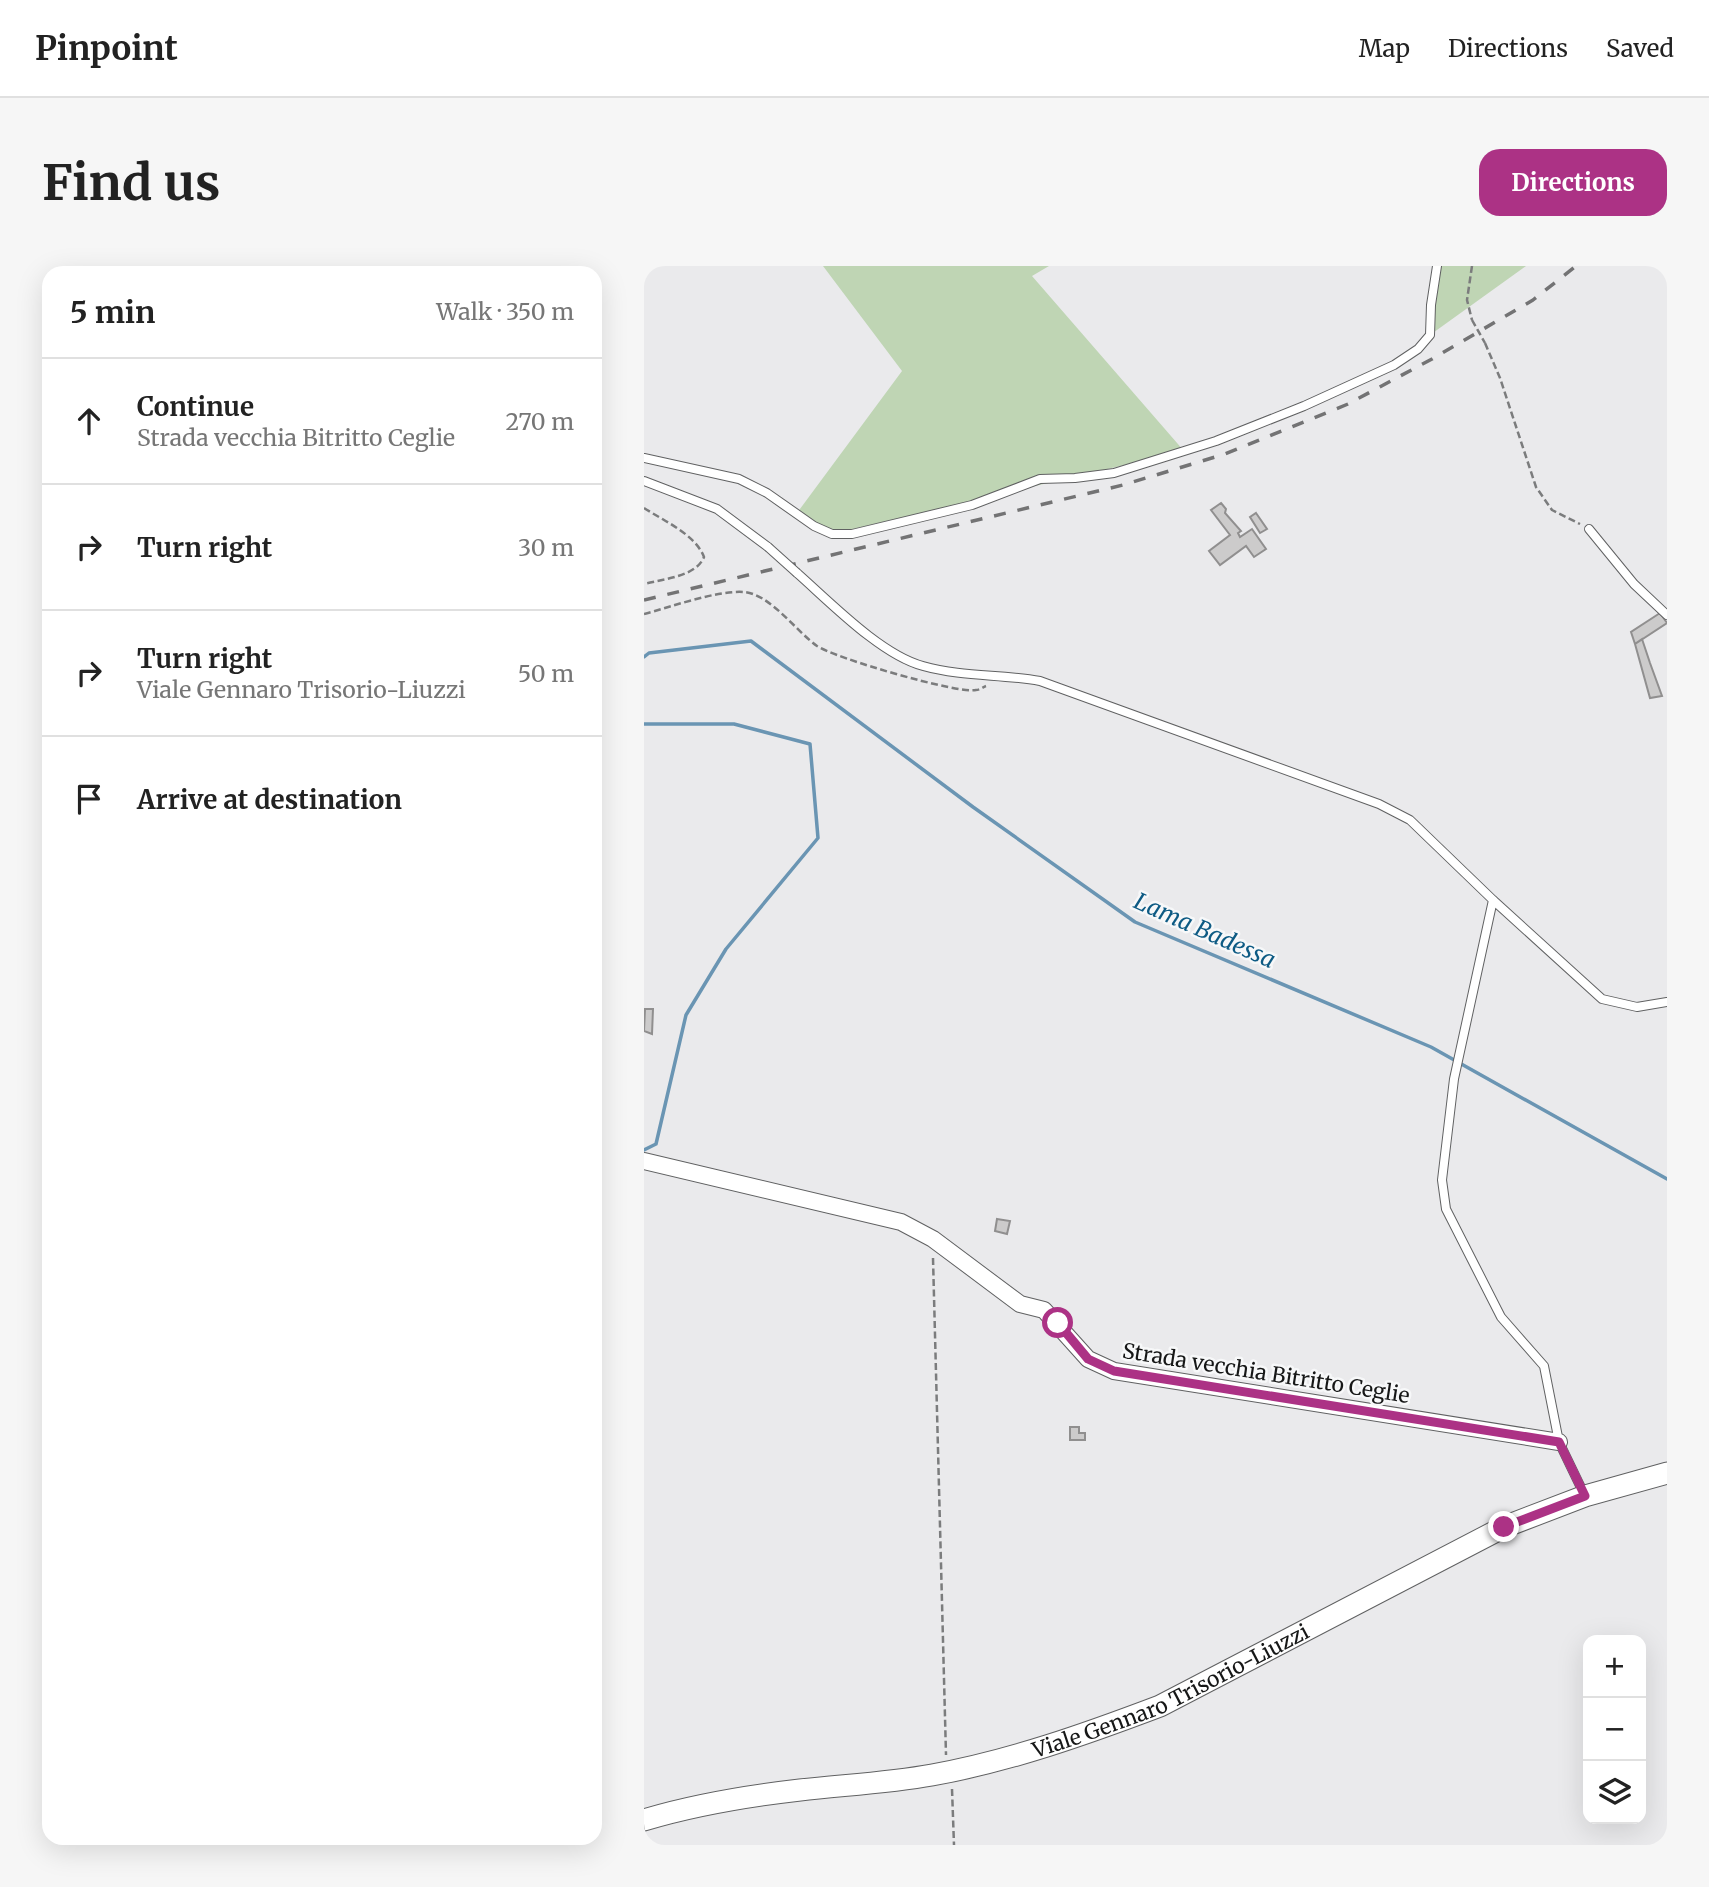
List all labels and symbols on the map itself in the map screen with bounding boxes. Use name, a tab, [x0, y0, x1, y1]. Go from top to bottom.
water label: Lama Badessa	[1130, 886, 1280, 974]
route start	[1042, 1307, 1073, 1338]
street label: Strada vecchia Bitritto Ceglie	[1120, 1337, 1412, 1409]
route end	[1488, 1511, 1519, 1542]
street label: Viale Gennaro Trisorio-Liuzzi	[1028, 1617, 1313, 1764]

